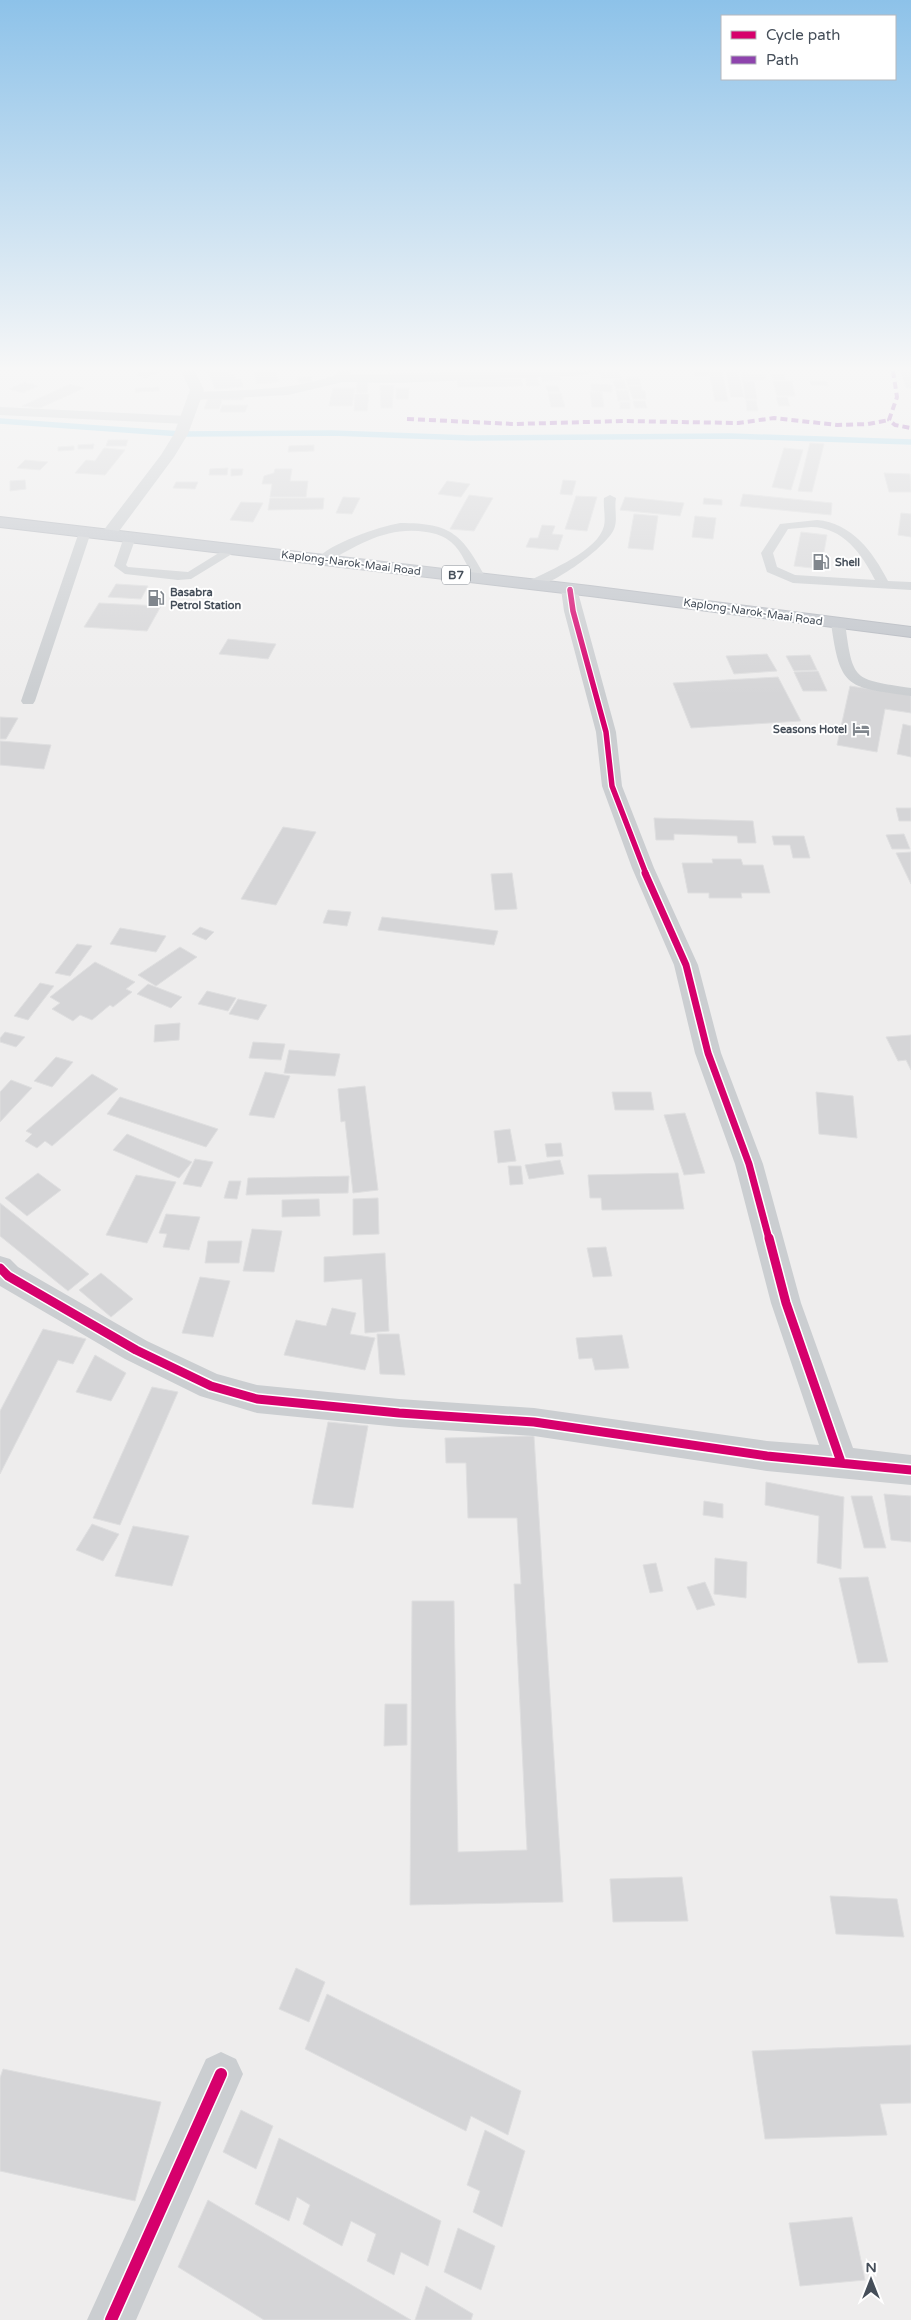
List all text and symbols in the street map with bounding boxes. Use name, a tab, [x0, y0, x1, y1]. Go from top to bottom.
legend	[721, 15, 896, 80]
text: Cycle path	[766, 26, 840, 44]
text: Path	[766, 51, 799, 69]
street label: Kaplong-Narok-Maai Road	[280, 548, 422, 578]
fuel station icon: Shell	[811, 552, 831, 572]
place label: Shell	[835, 556, 860, 569]
road number: B7	[442, 566, 470, 584]
place label: Basabra Petrol Station	[170, 586, 241, 612]
fuel station icon: Basabra Petrol Station	[146, 588, 166, 608]
street label: Kaplong-Narok-Maai Road	[683, 596, 824, 628]
hotel icon: Seasons Hotel	[851, 719, 871, 739]
place label: Seasons Hotel	[773, 723, 847, 736]
north arrow	[846, 2255, 896, 2305]
text: N	[865, 2259, 877, 2276]

